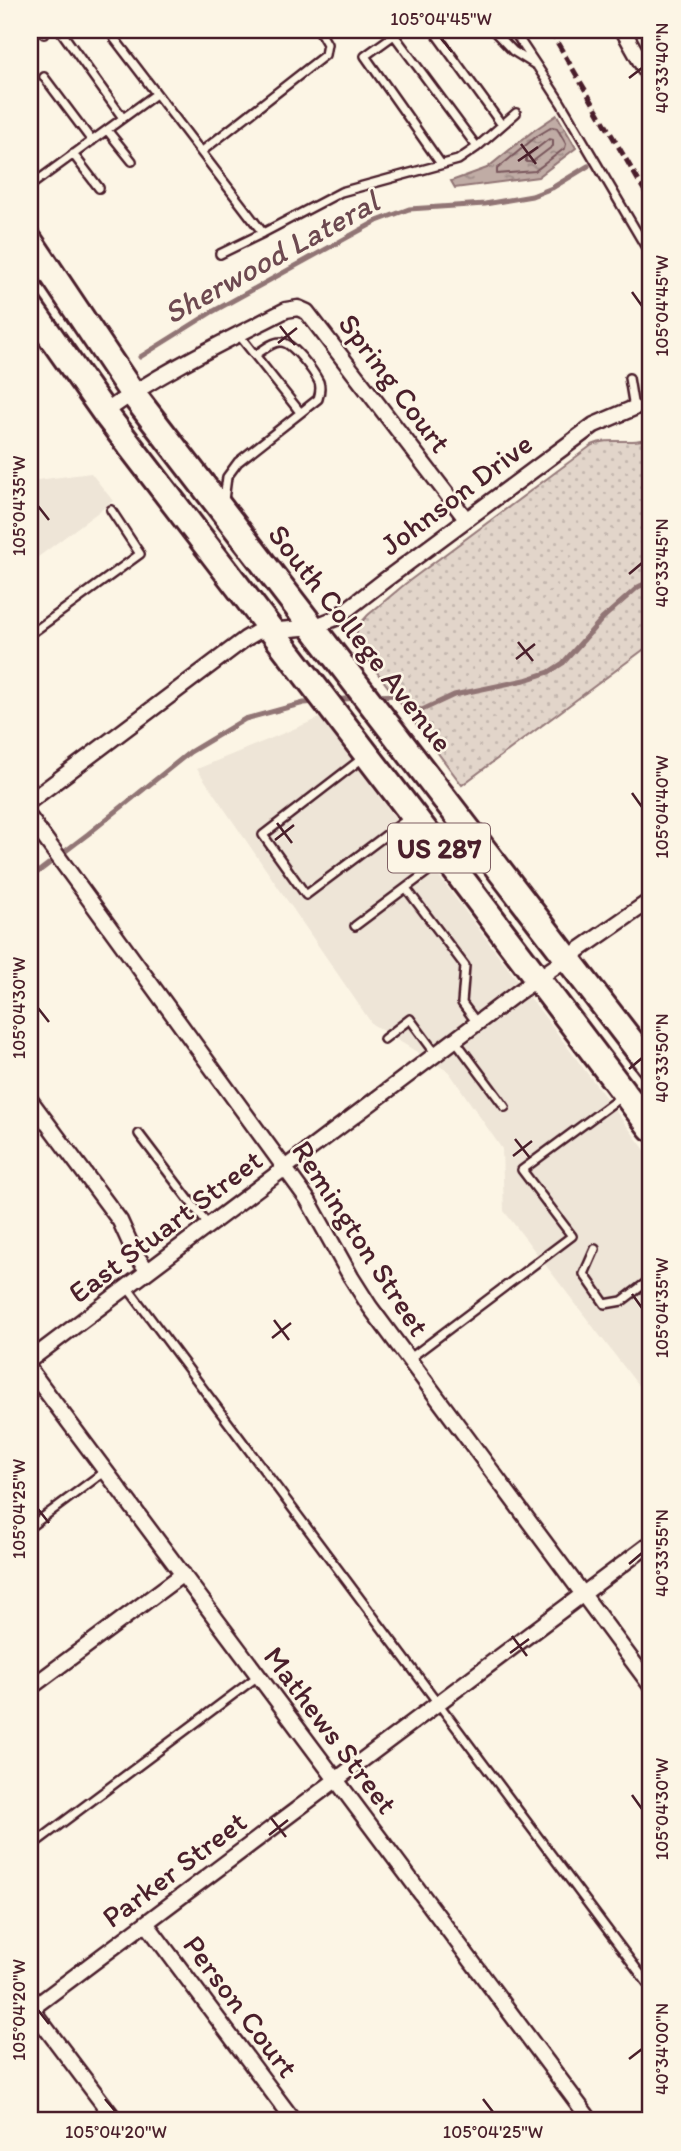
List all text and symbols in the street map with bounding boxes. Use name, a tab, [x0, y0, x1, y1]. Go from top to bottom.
text: 105°04'45"W	[390, 8, 492, 30]
text: 40°33'40"N	[651, 23, 673, 113]
water label: Sherwood Lateral	[157, 181, 387, 332]
text: 105°04'45"W	[651, 255, 673, 357]
street label: Spring Court	[331, 306, 459, 460]
street label: Johnson Drive	[373, 425, 539, 563]
text: 105°04'35"W	[8, 456, 30, 556]
street label: South College Avenue	[260, 517, 462, 759]
text: 40°33'45"N	[651, 518, 673, 608]
text: 105°04'40"W	[651, 755, 673, 859]
road number: US 287	[388, 824, 490, 872]
text: 105°04'30"W	[8, 957, 30, 1059]
text: 40°33'50"N	[651, 1013, 673, 1103]
street label: Remington Street	[284, 1133, 438, 1343]
street label: East Stuart Street	[61, 1141, 269, 1311]
text: 105°04'35"W	[651, 1258, 673, 1358]
text: 105°04'25"W	[8, 1459, 30, 1559]
text: 40°33'55"N	[651, 1509, 673, 1597]
street label: Mathews Street	[256, 1639, 406, 1821]
text: 105°04'30"W	[651, 1758, 673, 1860]
street label: Parker Street	[94, 1803, 254, 1935]
street label: Person Court	[175, 1927, 307, 2085]
text: 105°04'20"W	[8, 1959, 30, 2061]
text: 40°34'00"N	[651, 2003, 673, 2095]
text: 105°04'20"W	[65, 2121, 167, 2143]
text: 105°04'25"W	[443, 2121, 543, 2143]

